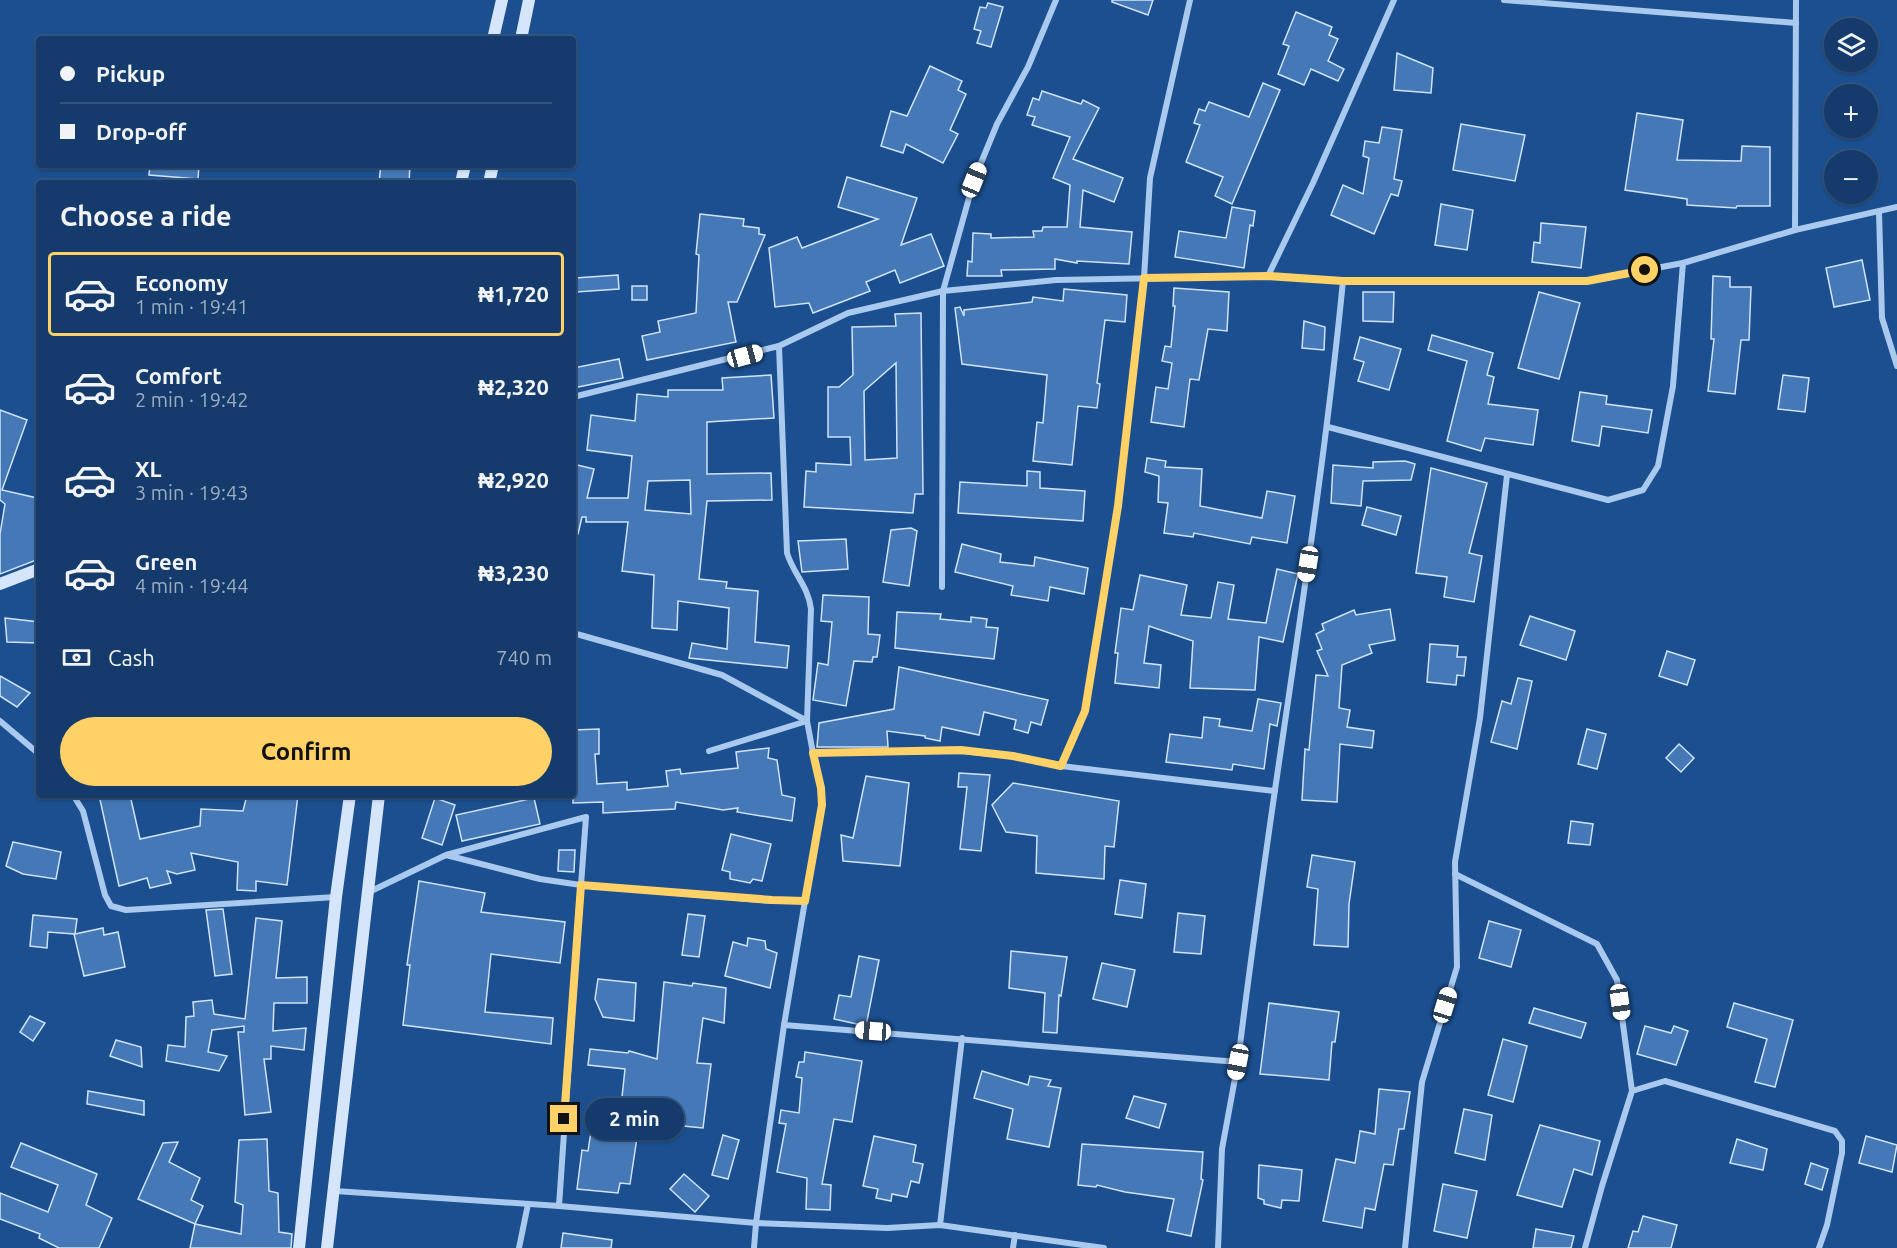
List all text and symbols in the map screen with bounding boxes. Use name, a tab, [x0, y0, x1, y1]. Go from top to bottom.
map controls	[1824, 18, 1878, 204]
button: layers	[1824, 18, 1878, 72]
text: Pickup	[96, 61, 165, 86]
button: +	[1824, 84, 1878, 138]
text: Drop-off	[96, 119, 186, 144]
button: −	[1824, 150, 1878, 204]
car	[959, 160, 989, 200]
text: Choose a ride	[60, 201, 232, 231]
route start	[1631, 256, 1658, 283]
icon: car	[63, 267, 117, 321]
text: Economy	[135, 270, 228, 295]
text: ₦1,720	[478, 281, 549, 306]
text: 1 min · 19:41	[135, 295, 249, 318]
car	[725, 343, 765, 369]
icon: car	[63, 360, 117, 414]
text: Comfort	[135, 363, 222, 388]
text: ₦2,320	[478, 374, 549, 399]
text: 2 min · 19:42	[135, 388, 249, 411]
icon: car	[63, 453, 117, 507]
text: XL	[135, 456, 162, 481]
text: ₦2,920	[478, 467, 549, 492]
text: 3 min · 19:43	[135, 481, 249, 504]
car	[1296, 545, 1320, 583]
icon: car	[63, 546, 117, 600]
text: Green	[135, 549, 197, 574]
text: ₦3,230	[478, 560, 549, 585]
text: 4 min · 19:44	[135, 574, 249, 597]
icon: cash	[60, 641, 93, 674]
text: Cash	[108, 645, 155, 670]
text: 740 m	[496, 646, 552, 669]
button: Confirm	[60, 717, 552, 786]
car	[1609, 983, 1631, 1021]
car	[1431, 985, 1459, 1025]
car	[854, 1021, 892, 1041]
car	[1226, 1043, 1250, 1081]
callout: 2 min	[585, 1098, 684, 1140]
route end	[550, 1105, 577, 1132]
text: 2 min	[609, 1107, 660, 1130]

